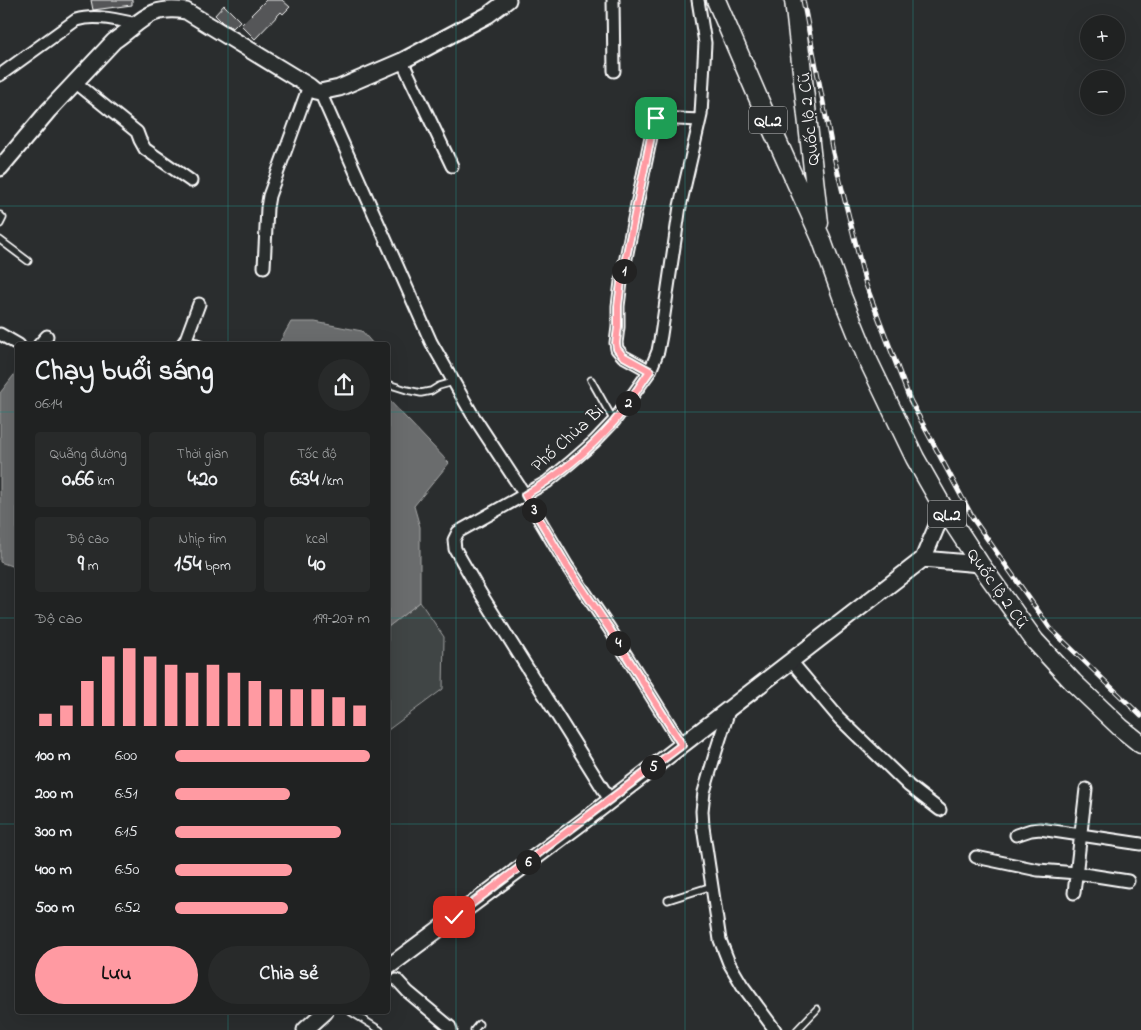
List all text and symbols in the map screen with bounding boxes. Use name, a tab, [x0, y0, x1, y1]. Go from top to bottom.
map controls	[1080, 15, 1125, 115]
button: +	[1080, 15, 1125, 60]
button: −	[1080, 70, 1125, 115]
street label: Quốc lộ 2 Cũ	[792, 71, 828, 167]
pin	[635, 97, 677, 139]
icon: arrive	[642, 104, 670, 132]
road number: QL.2	[749, 106, 787, 134]
pin: 1	[612, 258, 636, 284]
text: 1	[622, 261, 627, 282]
text: Chạy buổi sáng	[35, 352, 214, 393]
button: share	[318, 359, 370, 411]
pin: 2	[616, 390, 640, 416]
text: 06:14	[35, 392, 62, 416]
text: 2	[625, 393, 632, 414]
street label: Phố Chùa Bi	[526, 400, 610, 479]
text: Quãng đường	[50, 444, 127, 465]
text: Thời gian	[177, 444, 228, 465]
text: Tốc độ	[297, 444, 336, 465]
text: 0.66	[62, 465, 94, 495]
text: 4:20	[188, 465, 217, 495]
text: 6:34	[290, 465, 319, 495]
text: km	[94, 471, 114, 492]
text: /km	[319, 471, 343, 492]
pin: 3	[522, 498, 546, 522]
text: 3	[532, 500, 537, 521]
road number: QL.2	[928, 500, 966, 528]
text: Độ cao	[67, 529, 109, 550]
text: Nhịp tim	[179, 529, 226, 550]
text: kcal	[306, 529, 328, 550]
street label: Quốc lộ 2 Cũ	[959, 543, 1034, 635]
text: 9	[78, 550, 84, 580]
text: 154	[174, 550, 201, 580]
text: 40	[308, 550, 326, 580]
text: m	[84, 556, 99, 577]
text: bpm	[201, 556, 231, 577]
text: Độ cao	[35, 607, 83, 631]
text: 199–207 m	[313, 607, 370, 631]
pin: 4	[606, 630, 630, 656]
text: 4	[616, 633, 621, 654]
text: 100 m	[35, 744, 70, 768]
text: 6:00	[115, 744, 137, 768]
pin: 5	[640, 754, 666, 780]
text: 5	[649, 757, 658, 778]
text: 200 m	[35, 782, 73, 806]
text: 6:51	[115, 782, 138, 806]
text: 300 m	[35, 820, 72, 844]
text: 6:15	[115, 820, 138, 844]
pin: 6	[516, 850, 540, 874]
text: 6	[525, 852, 532, 873]
text: 400 m	[35, 858, 72, 882]
text: 6:50	[115, 858, 139, 882]
text: 500 m	[35, 896, 74, 920]
text: 6:52	[115, 896, 141, 920]
pin	[433, 896, 475, 938]
icon: check	[440, 903, 468, 931]
button: Lưu	[35, 946, 198, 1004]
button: Chia sẻ	[208, 946, 370, 1004]

